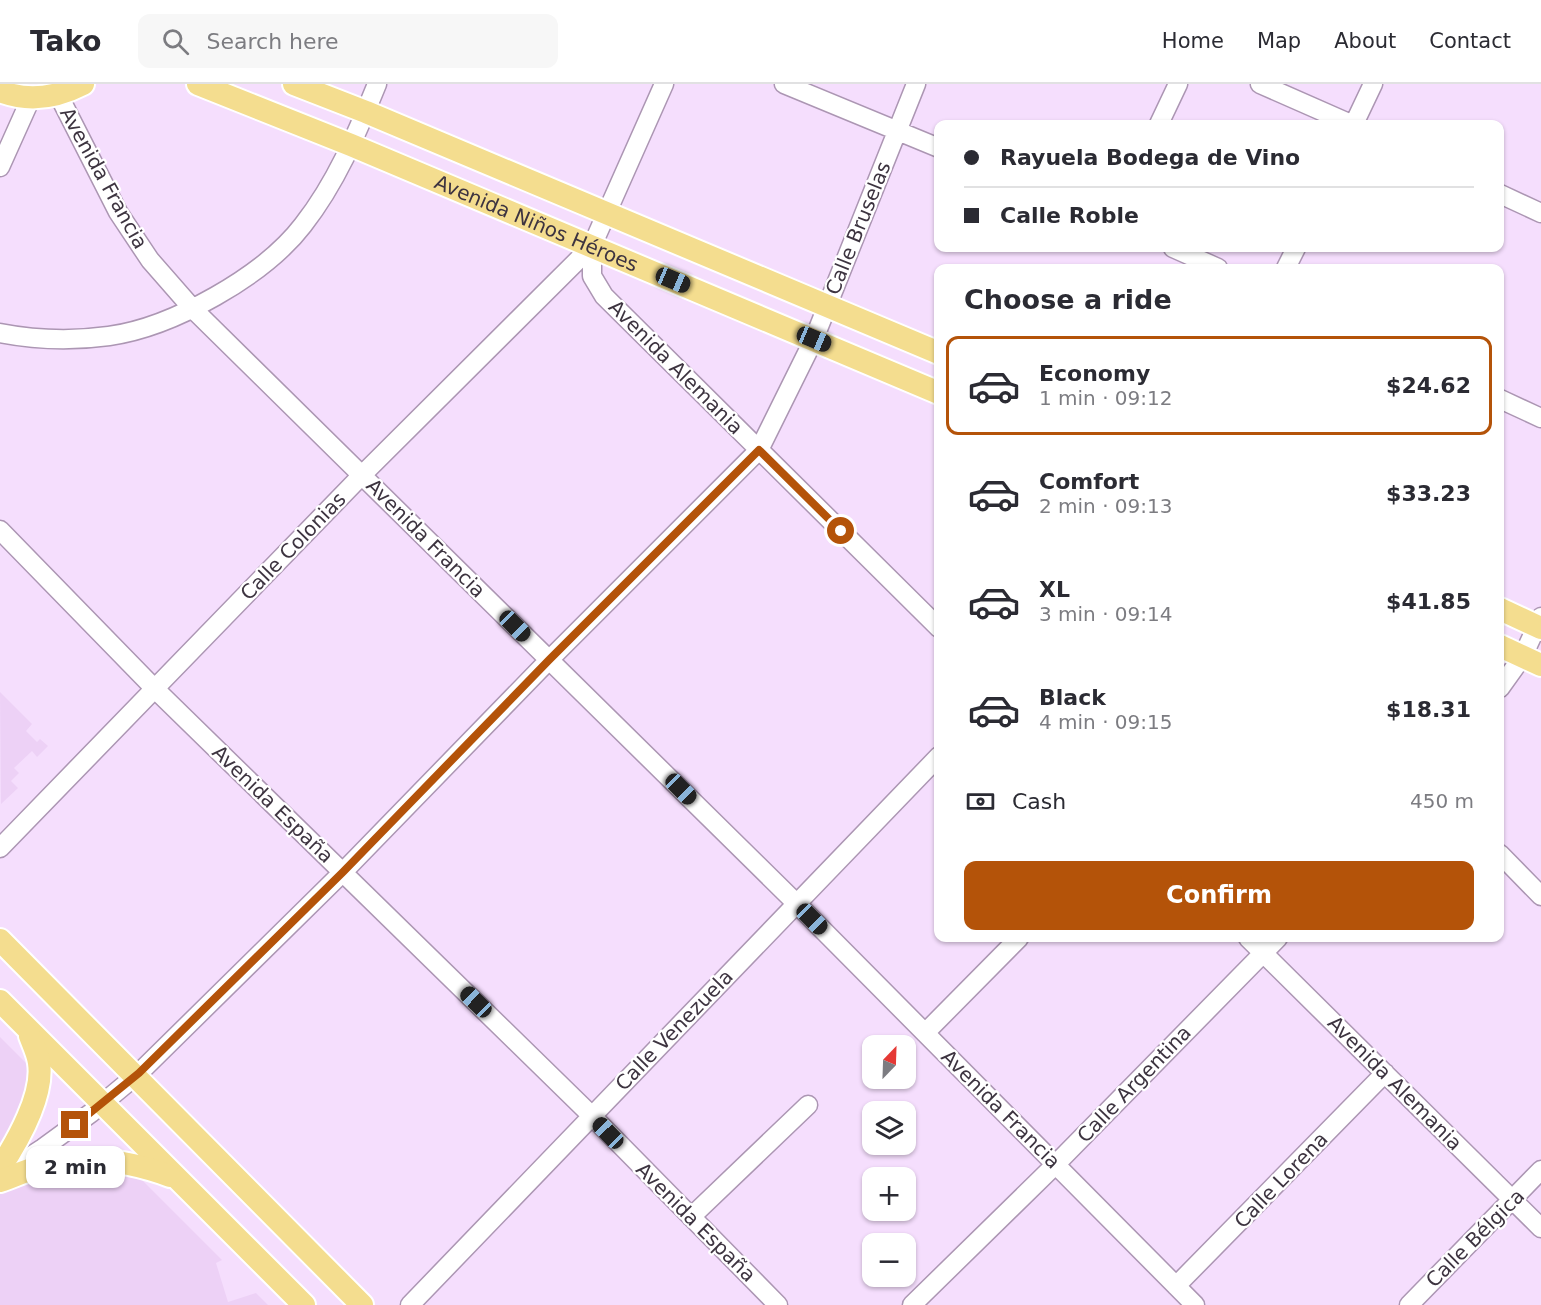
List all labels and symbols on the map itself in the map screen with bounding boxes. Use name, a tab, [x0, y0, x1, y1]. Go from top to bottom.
street label: Avenida Francia	[55, 103, 153, 253]
street label: Calle Bruselas	[820, 158, 896, 298]
street label: Avenida Niños Héroes	[431, 170, 642, 277]
car	[653, 265, 693, 295]
street label: Avenida Alemania	[604, 295, 748, 439]
car	[794, 324, 834, 354]
street label: Avenida Francia	[362, 474, 490, 602]
street label: Calle Colonias	[235, 487, 351, 605]
route start	[827, 517, 854, 544]
car	[496, 607, 534, 645]
street label: Avenida España	[207, 740, 339, 868]
car	[662, 770, 700, 808]
car	[793, 900, 831, 938]
street label: Calle Venezuela	[610, 965, 738, 1095]
car	[457, 983, 495, 1021]
street label: Avenida Alemania	[1323, 1011, 1467, 1155]
street label: Calle Argentina	[1072, 1020, 1196, 1148]
north arrow	[862, 1035, 916, 1089]
street label: Avenida Francia	[937, 1045, 1065, 1173]
route end	[61, 1111, 88, 1138]
car	[589, 1114, 627, 1152]
street label: Calle Lorena	[1229, 1127, 1333, 1233]
callout: 2 min	[26, 1146, 124, 1188]
street label: Avenida España	[631, 1157, 761, 1287]
street label: Calle Bélgica	[1421, 1184, 1529, 1292]

